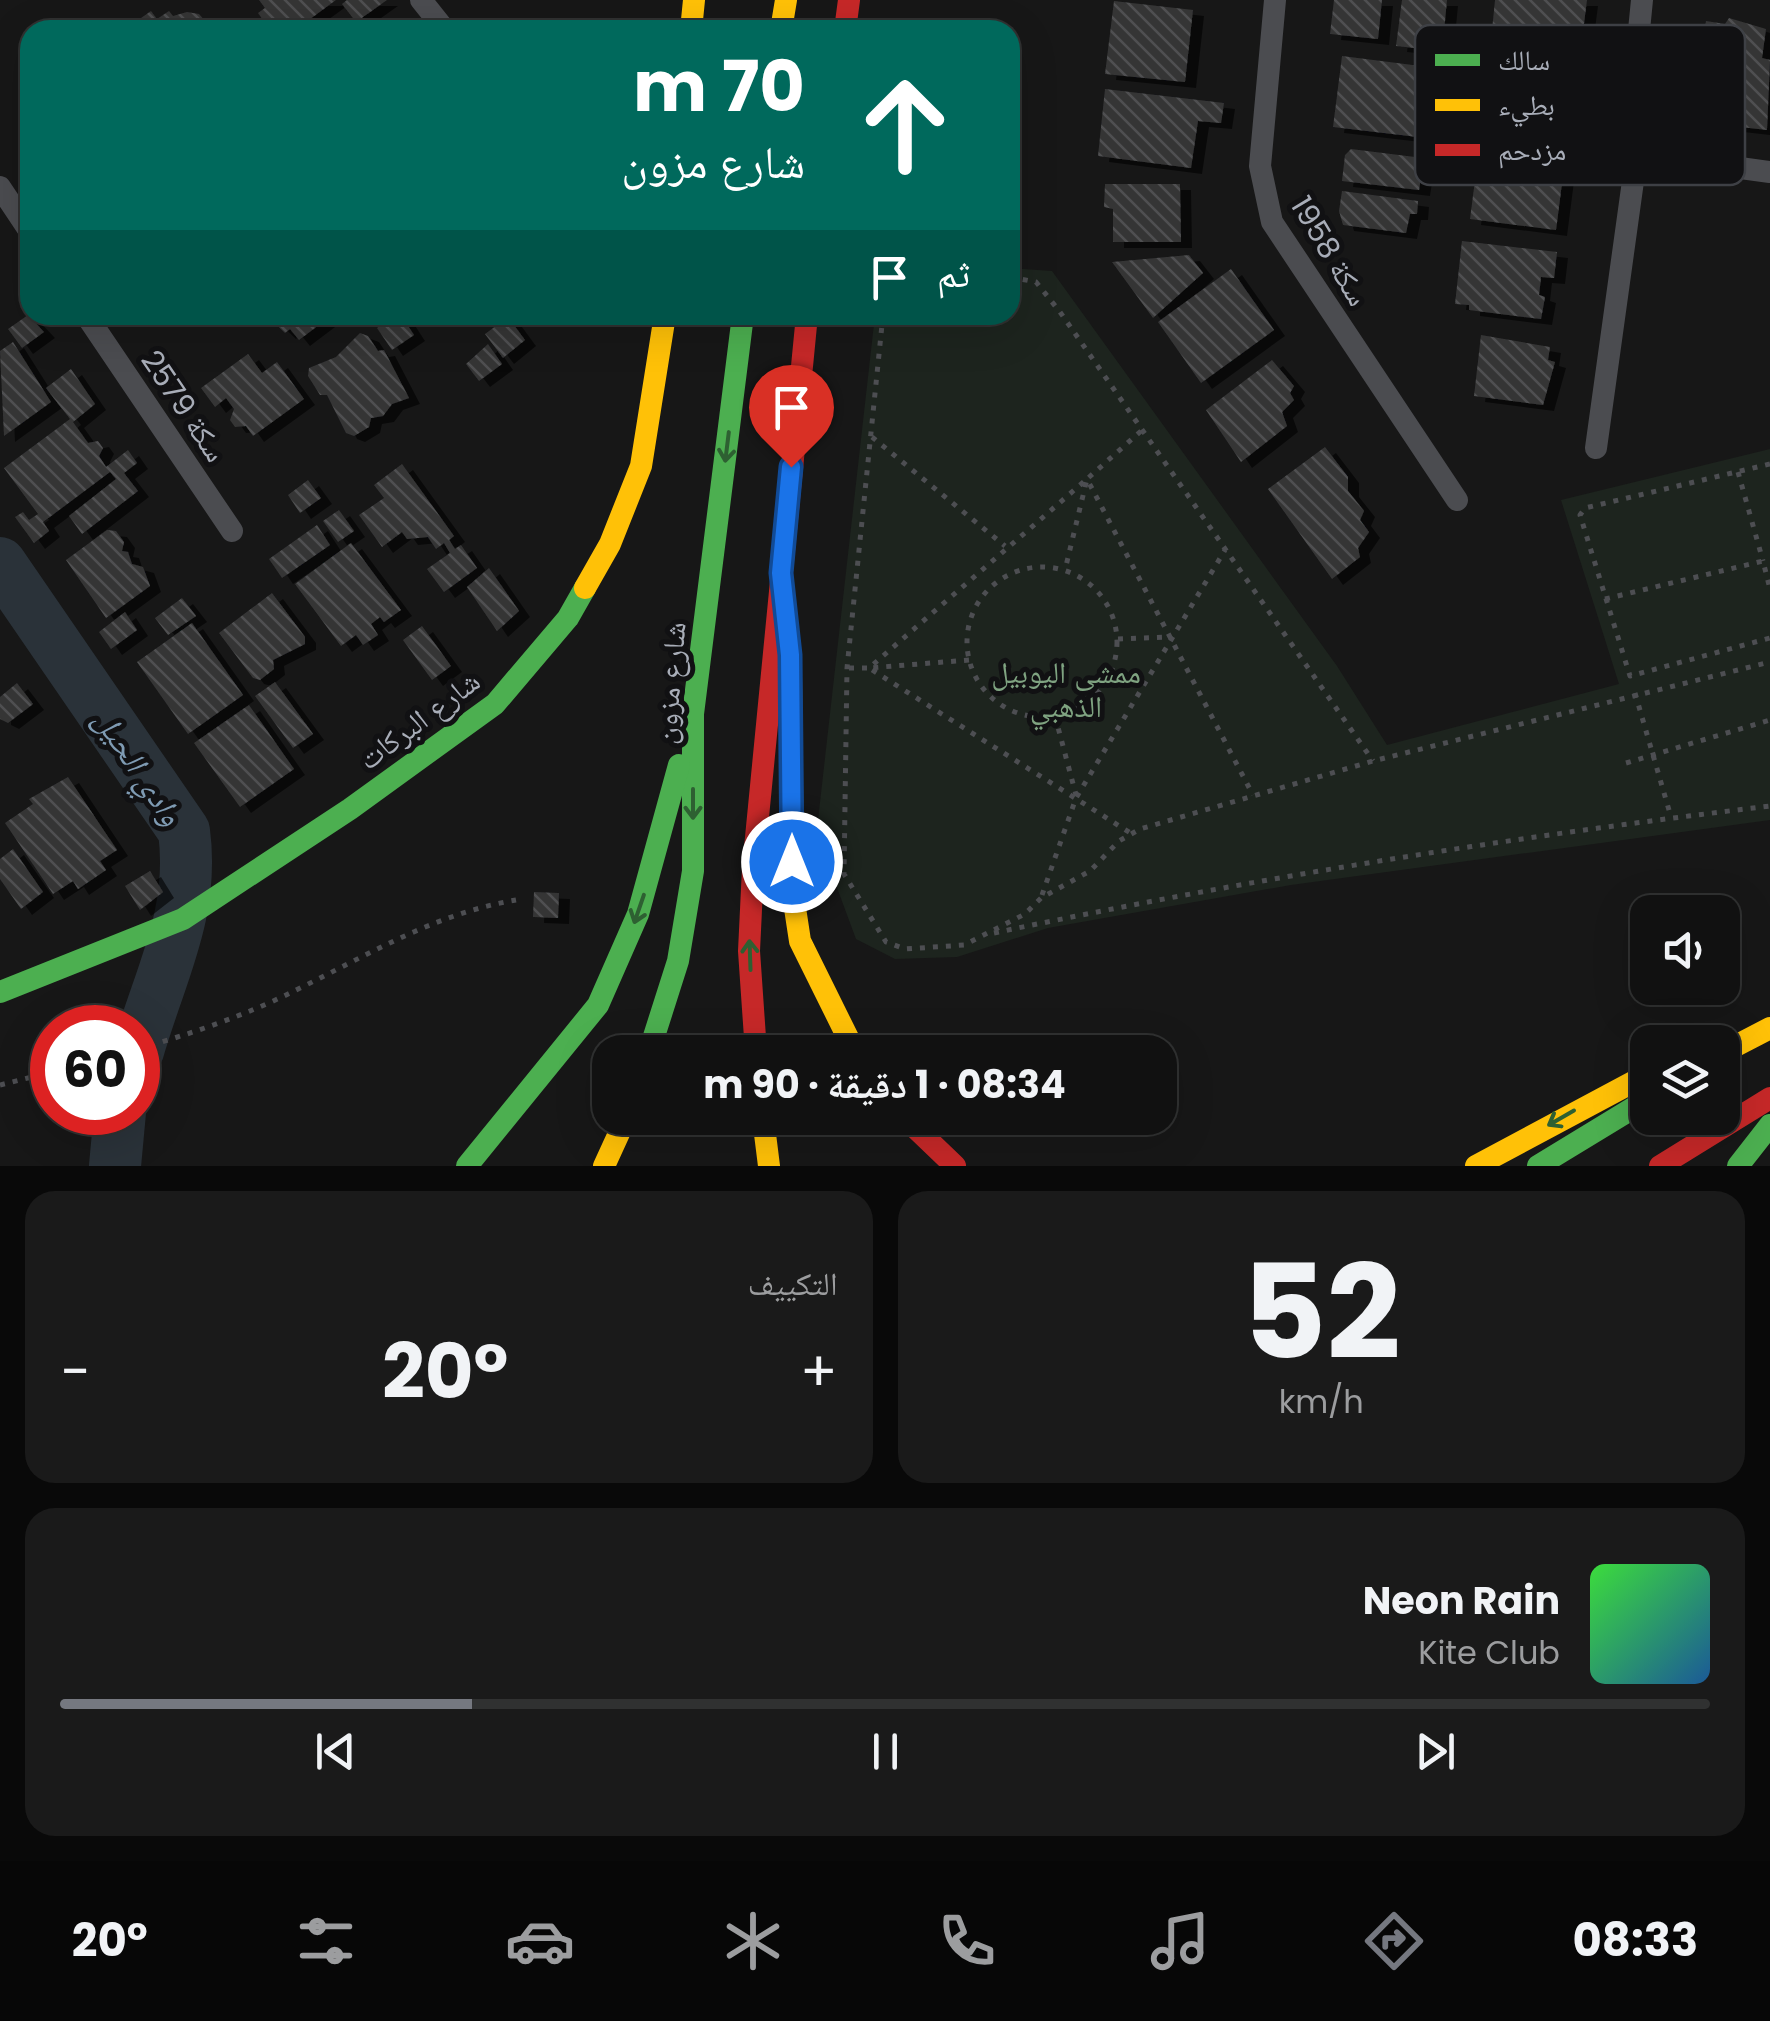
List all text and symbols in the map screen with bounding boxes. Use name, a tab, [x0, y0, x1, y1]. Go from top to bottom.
legend	[1415, 25, 1745, 185]
text: 70 m	[633, 37, 805, 136]
text: سالك	[1498, 41, 1550, 80]
icon: ahead	[840, 60, 970, 190]
text: بطيء	[1498, 86, 1555, 128]
text: شارع مزون	[621, 131, 805, 194]
text: مزدحم	[1498, 131, 1566, 170]
street label: سكة 1958	[1280, 188, 1380, 314]
text: ثم	[937, 247, 970, 300]
icon: arrive	[862, 250, 917, 305]
street label: سكة 2579	[131, 342, 237, 470]
pin	[749, 365, 834, 468]
icon: arrive	[764, 380, 819, 435]
one-way arrow	[717, 430, 736, 462]
street label: شارع مزون	[643, 620, 697, 746]
park label: ممشى اليوبيل الذهبي	[991, 651, 1141, 730]
street label: شارع البركات	[349, 660, 489, 780]
water label: وادي الحيل	[81, 700, 194, 836]
one-way arrow	[684, 788, 702, 820]
position arrow	[740, 810, 844, 914]
one-way arrow	[628, 893, 646, 924]
map controls	[1630, 895, 1740, 1135]
button: sound	[1630, 895, 1740, 1005]
one-way arrow	[741, 940, 760, 972]
speed limit sign: 60	[30, 1005, 160, 1135]
button: layers	[1630, 1025, 1740, 1135]
text: 08:34 · 1 دقيقة · 90 m	[703, 1058, 1066, 1111]
one-way arrow	[1547, 1108, 1576, 1128]
text: 52	[1242, 1221, 1401, 1404]
text: التكييف	[748, 1261, 838, 1306]
text: 20°	[382, 1319, 508, 1424]
text: −	[60, 1333, 90, 1410]
text: +	[800, 1333, 838, 1410]
text: km/h	[1279, 1379, 1364, 1424]
text: Neon Rain	[1363, 1574, 1560, 1627]
text: Kite Club	[1418, 1630, 1560, 1675]
icon: previous	[308, 1724, 363, 1779]
icon: pause	[858, 1724, 913, 1779]
icon: next	[1408, 1724, 1463, 1779]
icon: filters	[291, 1906, 361, 1976]
icon: car	[505, 1906, 575, 1976]
icon: climate	[718, 1906, 788, 1976]
icon: phone	[932, 1906, 1002, 1976]
icon: music	[1145, 1906, 1215, 1976]
icon: directions	[1359, 1906, 1429, 1976]
text: 20°	[72, 1909, 148, 1972]
text: 08:33	[1573, 1909, 1698, 1972]

